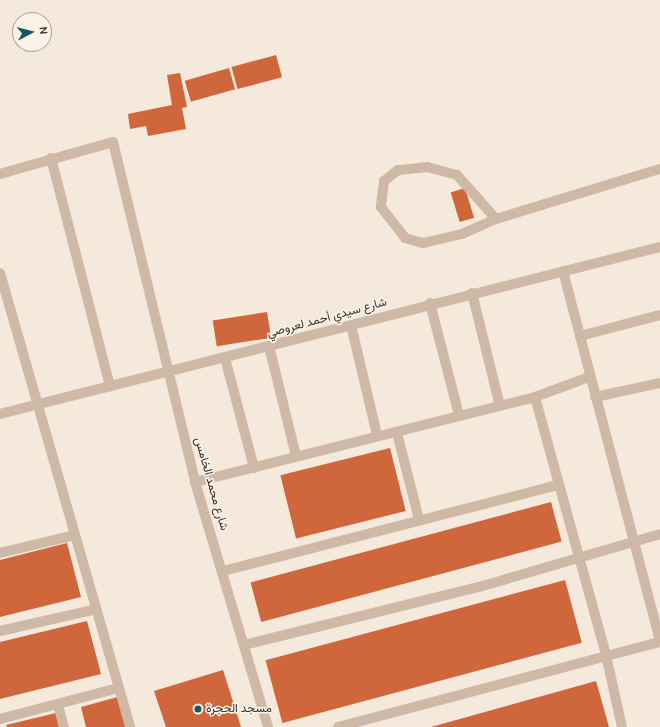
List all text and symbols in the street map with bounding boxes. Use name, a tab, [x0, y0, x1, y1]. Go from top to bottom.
north arrow	[12, 12, 52, 52]
text: N	[36, 26, 50, 35]
street label: شارع سيدي أحمد لعروصي	[266, 295, 388, 341]
street label: شارع محمد الخامس	[191, 436, 231, 532]
place label: مسجد الحجرة	[206, 702, 272, 716]
marker: مسجد الحجرة	[193, 704, 203, 714]

